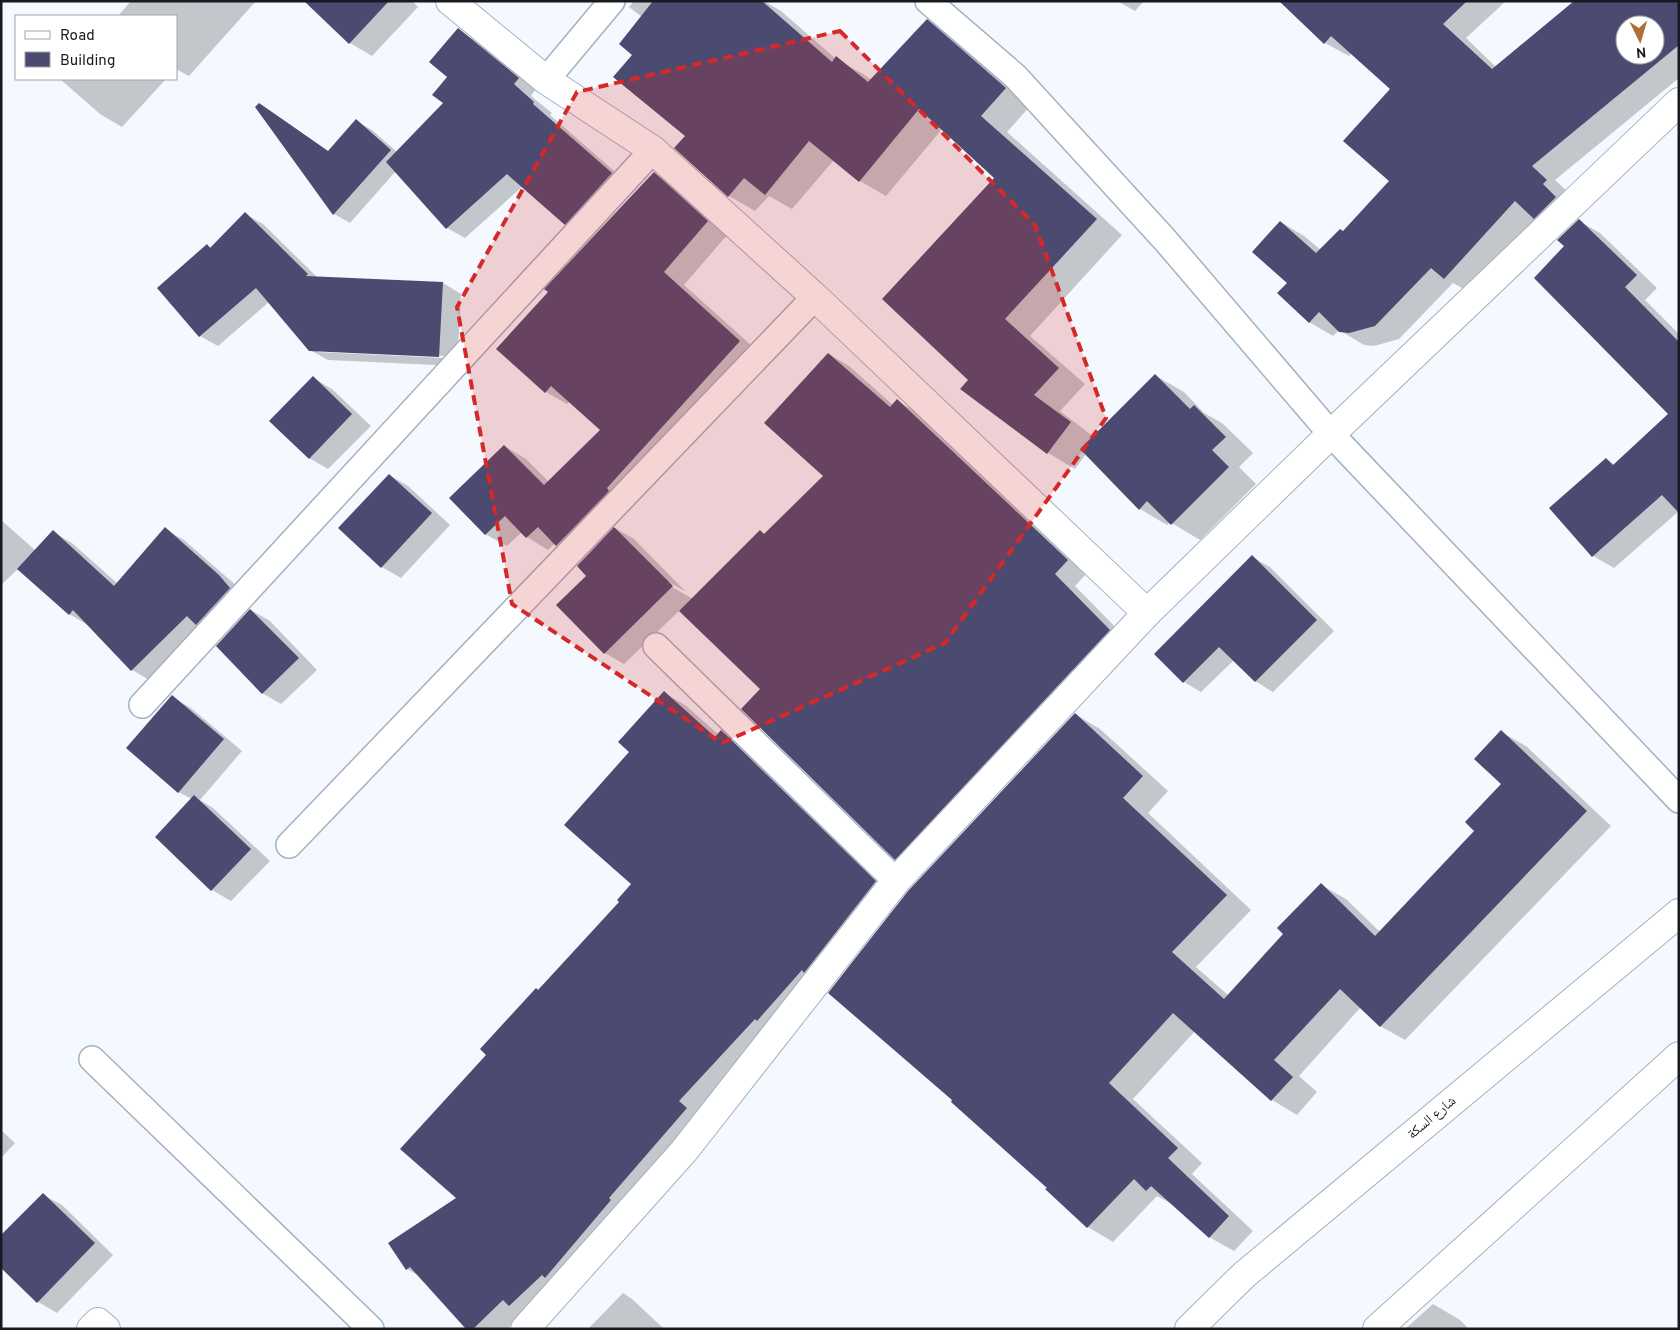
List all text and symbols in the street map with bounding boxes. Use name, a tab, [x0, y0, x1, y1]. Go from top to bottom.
legend	[15, 15, 178, 80]
north arrow	[1615, 15, 1665, 65]
text: Road	[60, 27, 95, 46]
text: N	[1635, 43, 1647, 60]
text: Building	[60, 52, 115, 71]
street label: شارع السكة	[1404, 1093, 1460, 1143]

